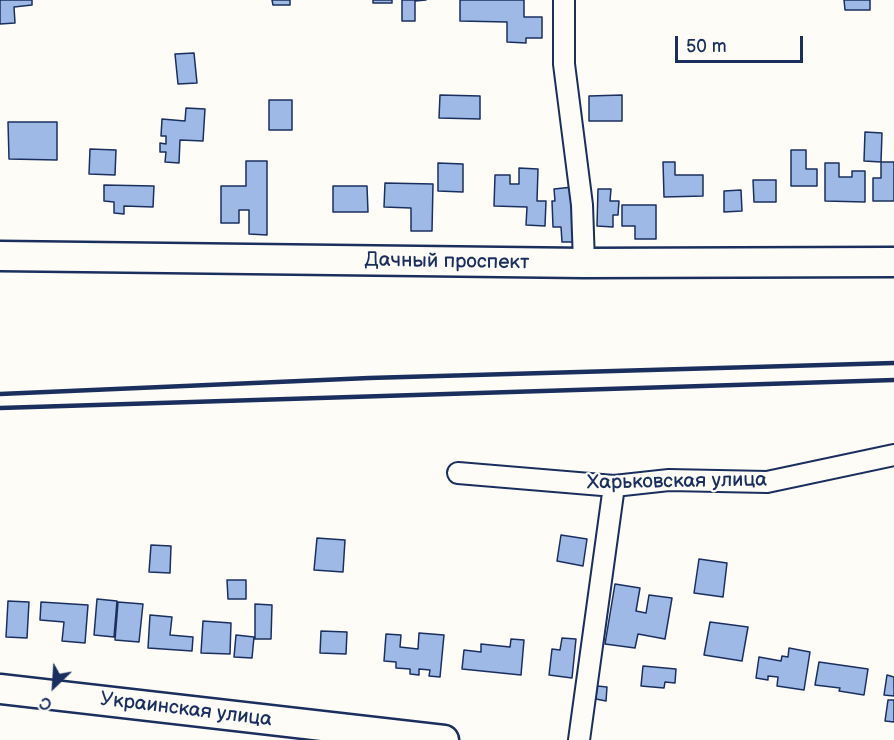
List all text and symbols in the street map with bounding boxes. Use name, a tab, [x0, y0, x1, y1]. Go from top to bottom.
scale bar	[678, 24, 806, 62]
text: 50 m	[686, 36, 727, 57]
street label: Дачный проспект	[364, 249, 530, 275]
street label: Харьковская улица	[587, 468, 767, 496]
north arrow	[24, 656, 84, 716]
street label: Украинская улица	[99, 688, 273, 732]
text: С	[37, 692, 55, 714]

